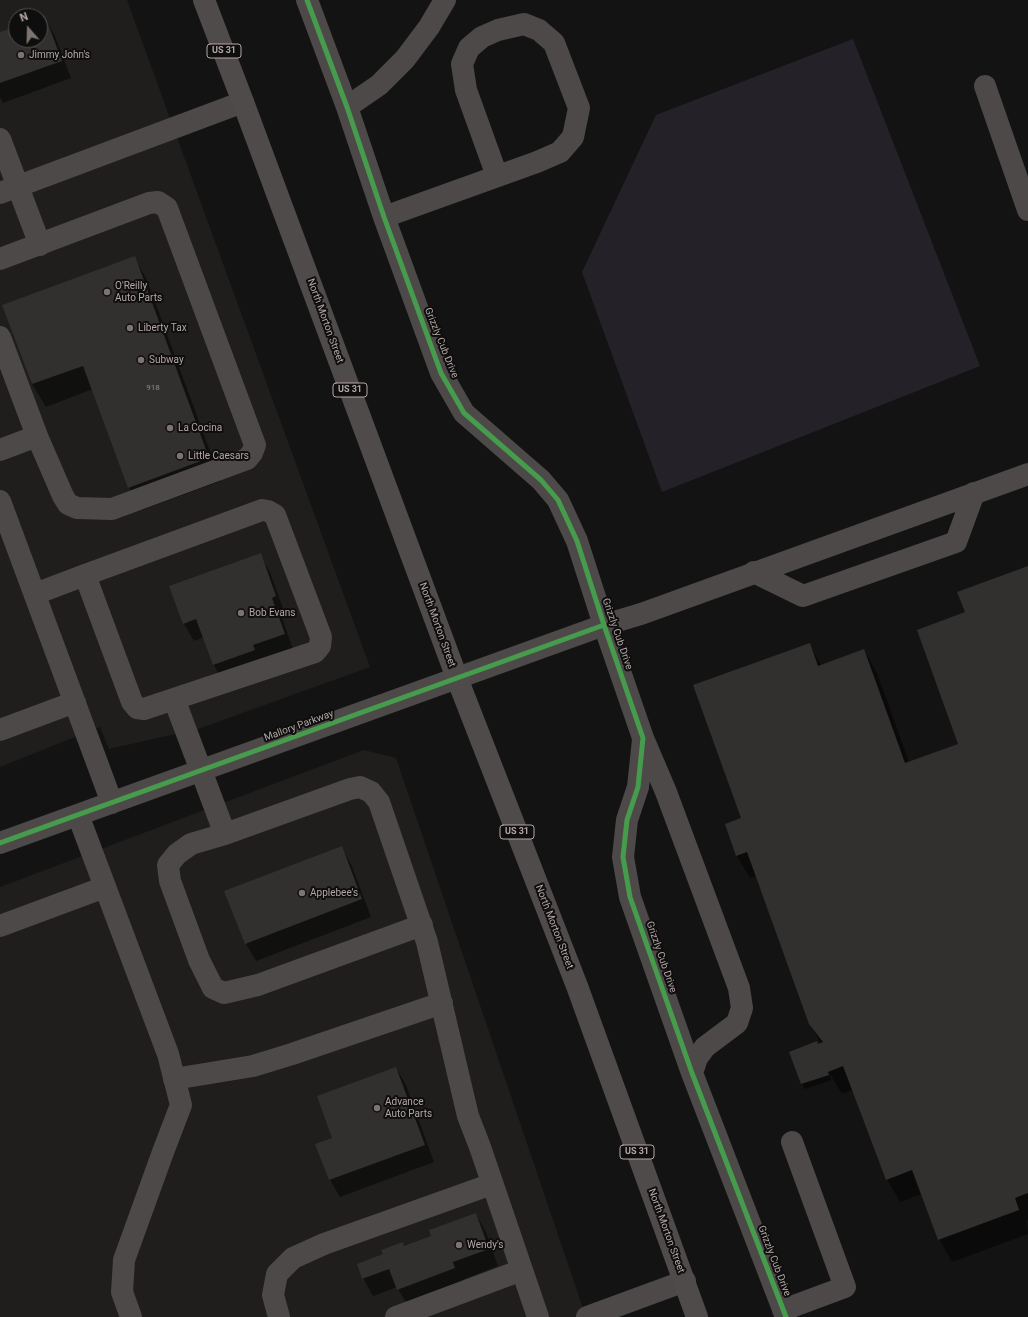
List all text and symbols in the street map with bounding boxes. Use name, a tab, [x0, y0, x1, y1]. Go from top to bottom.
north arrow	[8, 8, 48, 48]
text: N	[18, 10, 30, 25]
road number: US 31	[207, 44, 241, 58]
place label: Jimmy John's	[29, 49, 90, 61]
marker: Jimmy John's	[16, 50, 26, 60]
street label: North Morton Street	[304, 277, 346, 365]
place label: O'Reilly Auto Parts	[115, 280, 162, 304]
marker: O'Reilly Auto Parts	[102, 287, 112, 297]
street label: Grizzly Cub Drive	[421, 306, 461, 380]
place label: Liberty Tax	[138, 322, 187, 334]
marker: Liberty Tax	[125, 323, 135, 333]
place label: Subway	[149, 354, 184, 366]
marker: Subway	[136, 355, 146, 365]
house number: 918	[146, 383, 160, 393]
road number: US 31	[333, 383, 367, 397]
place label: La Cocina	[178, 422, 222, 434]
marker: La Cocina	[165, 423, 175, 433]
place label: Little Caesars	[188, 450, 249, 462]
marker: Little Caesars	[175, 451, 185, 461]
street label: North Morton Street	[416, 581, 458, 669]
street label: Grizzly Cub Drive	[599, 597, 635, 671]
place label: Bob Evans	[249, 607, 295, 619]
marker: Bob Evans	[236, 608, 246, 618]
street label: Mallory Parkway	[263, 708, 335, 744]
road number: US 31	[500, 825, 534, 839]
street label: North Morton Street	[532, 883, 576, 971]
place label: Applebee's	[310, 887, 358, 899]
marker: Applebee's	[297, 888, 307, 898]
street label: Grizzly Cub Drive	[643, 920, 679, 994]
place label: Advance Auto Parts	[385, 1096, 432, 1120]
marker: Advance Auto Parts	[372, 1103, 382, 1113]
road number: US 31	[620, 1145, 654, 1159]
street label: North Morton Street	[645, 1187, 687, 1275]
street label: Grizzly Cub Drive	[755, 1224, 793, 1298]
place label: Wendy's	[467, 1239, 504, 1251]
marker: Wendy's	[454, 1240, 464, 1250]

